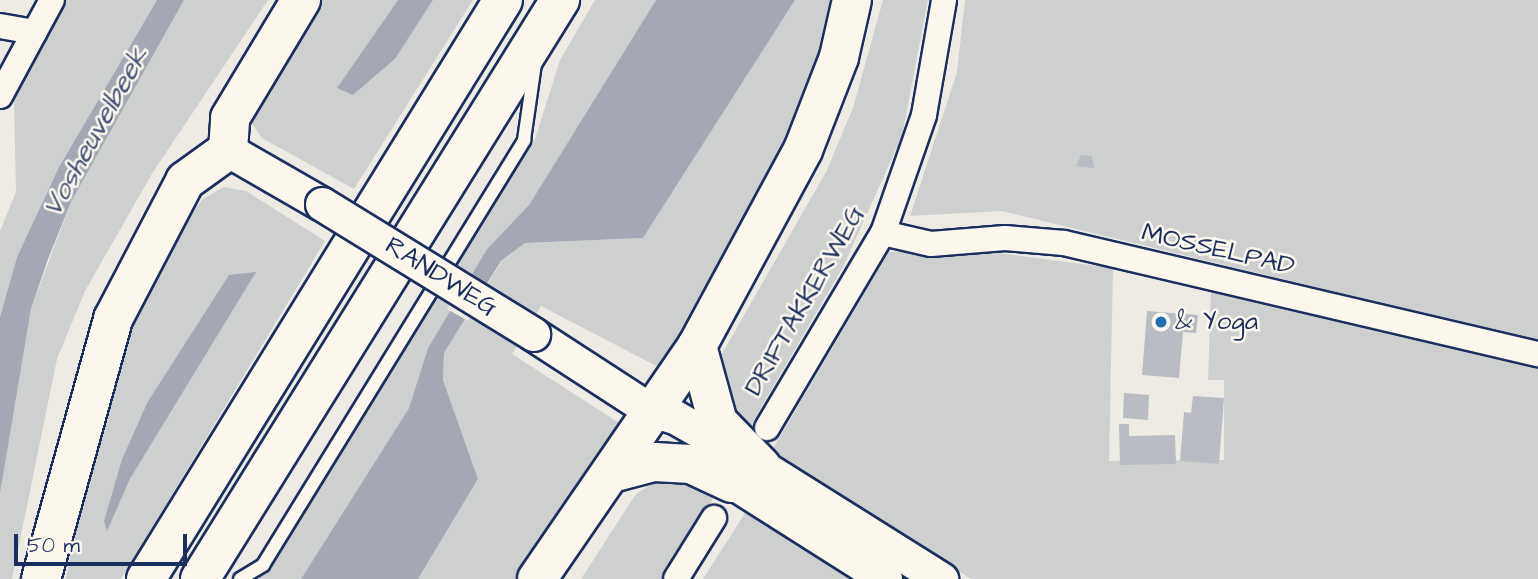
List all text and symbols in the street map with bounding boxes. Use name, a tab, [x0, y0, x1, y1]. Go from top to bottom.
water label: Vosheuvelbeek	[36, 42, 156, 222]
street label: DRIFTAKKERWEG	[738, 201, 872, 401]
street label: MOSSELPAD	[1139, 217, 1297, 283]
street label: RANDWEG	[379, 230, 503, 324]
place label: & Yoga	[1175, 306, 1258, 338]
marker: & Yoga	[1153, 314, 1169, 330]
scale bar	[18, 520, 191, 564]
text: 50 m	[27, 531, 80, 560]

